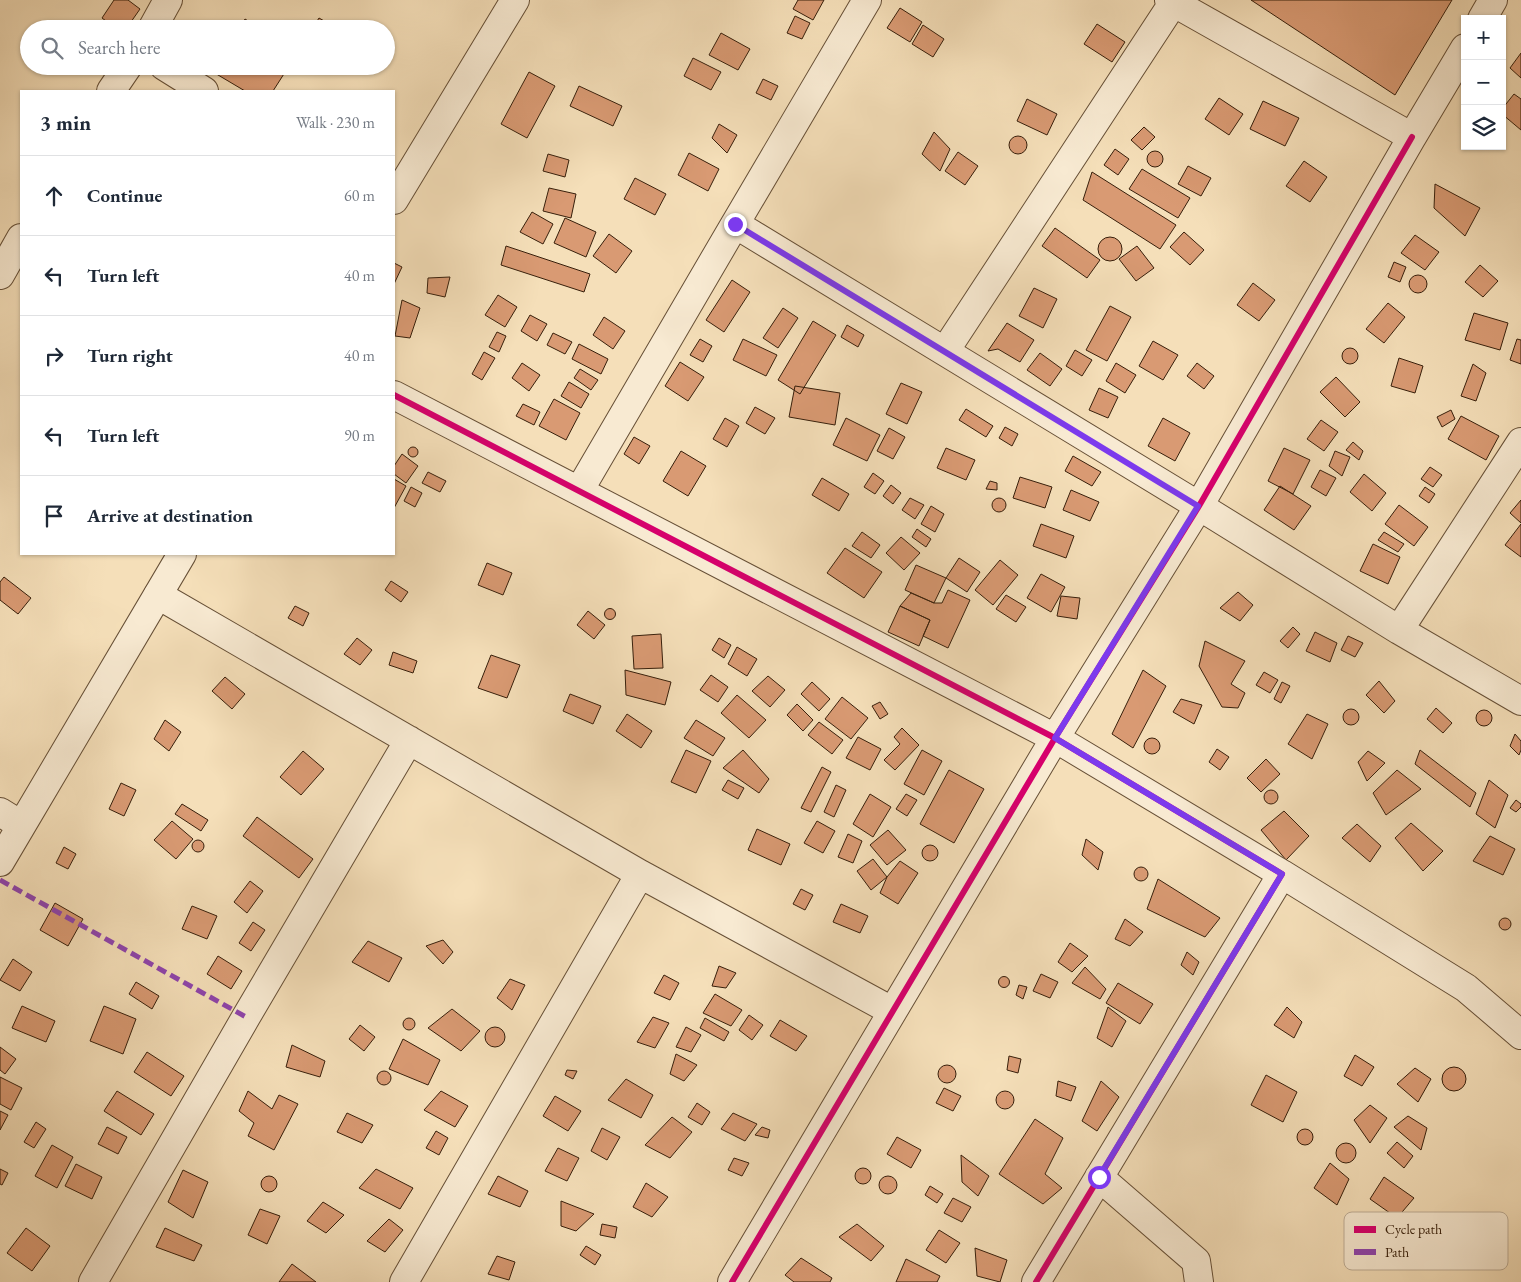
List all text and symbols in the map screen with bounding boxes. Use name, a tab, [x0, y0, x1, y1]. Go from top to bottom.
map controls	[1461, 15, 1506, 150]
button: +	[1461, 15, 1506, 60]
search box	[20, 20, 395, 75]
icon: search	[38, 34, 66, 62]
text: Search here	[78, 35, 160, 60]
button: −	[1461, 60, 1506, 105]
button: layers	[1461, 105, 1506, 150]
text: 3 min	[40, 109, 91, 136]
text: Walk · 230 m	[296, 112, 375, 133]
icon: ahead	[40, 182, 68, 210]
text: Continue	[87, 183, 162, 208]
text: 60 m	[344, 185, 375, 206]
route end	[724, 213, 747, 236]
icon: left	[40, 262, 68, 290]
text: Turn left	[87, 263, 159, 288]
text: 40 m	[344, 265, 375, 286]
icon: right	[40, 342, 68, 370]
text: Turn right	[87, 343, 173, 368]
text: 40 m	[344, 345, 375, 366]
icon: left	[40, 422, 68, 450]
text: Turn left	[87, 423, 159, 448]
text: 90 m	[344, 425, 375, 446]
icon: arrive	[40, 502, 68, 530]
text: Arrive at destination	[87, 503, 253, 528]
route start	[1088, 1166, 1111, 1189]
legend	[1344, 1212, 1508, 1270]
text: Cycle path	[1385, 1220, 1442, 1238]
text: Path	[1385, 1243, 1409, 1261]

